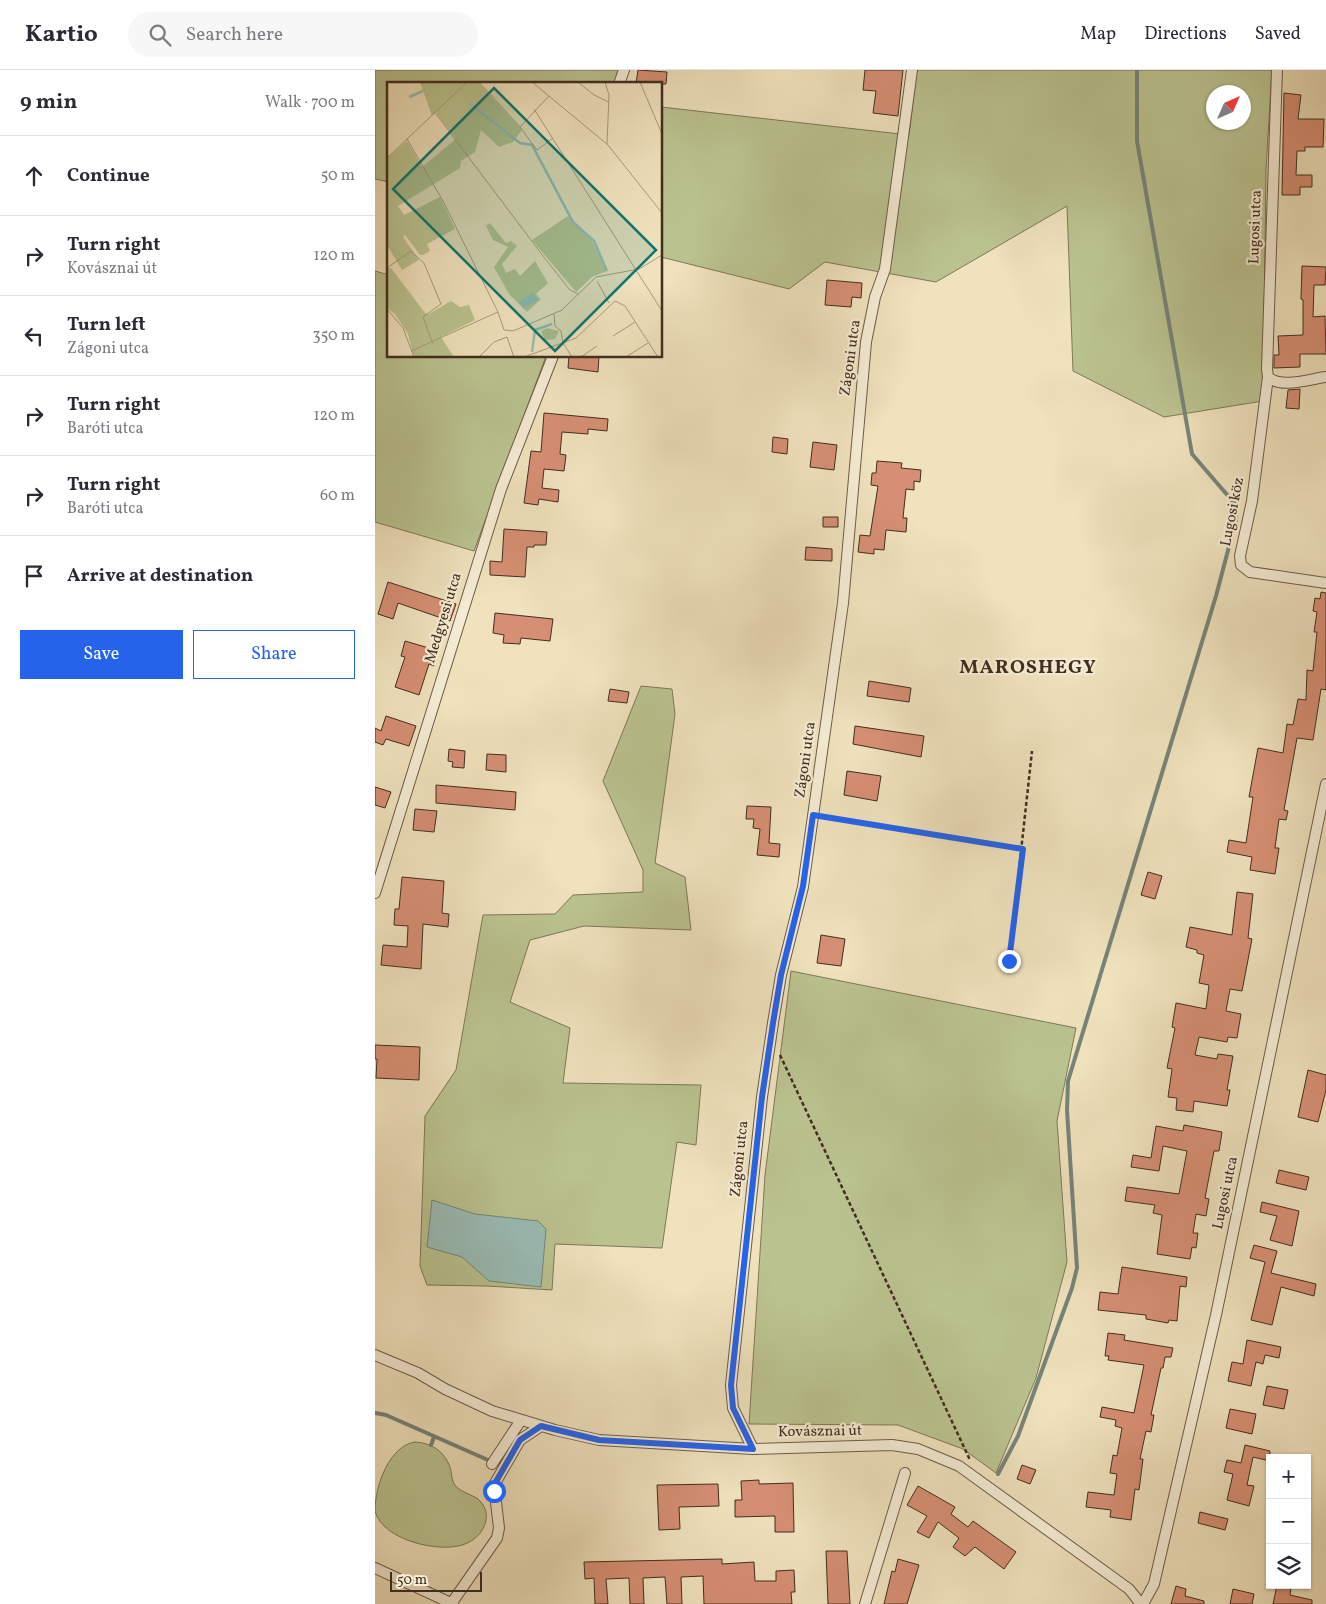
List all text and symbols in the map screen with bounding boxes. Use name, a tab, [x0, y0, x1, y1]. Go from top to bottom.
search box	[128, 12, 478, 57]
text: Kartio	[25, 18, 98, 52]
icon: search	[146, 21, 174, 49]
text: Search here	[186, 22, 283, 48]
text: Map	[1080, 22, 1116, 47]
text: Directions	[1144, 22, 1227, 47]
text: Saved	[1255, 22, 1301, 47]
inset map	[387, 82, 663, 358]
north arrow	[1206, 85, 1251, 130]
text: 9 min	[20, 88, 77, 117]
text: Walk · 700 m	[265, 92, 355, 114]
icon: ahead	[20, 162, 48, 190]
text: Continue	[67, 163, 150, 189]
text: 50 m	[321, 165, 355, 187]
street label: Lugosi utca	[1244, 190, 1268, 264]
text: Turn right	[67, 232, 160, 258]
icon: right	[20, 242, 48, 270]
text: 120 m	[313, 245, 355, 267]
text: Kovásznai út	[67, 258, 157, 280]
text: Turn left	[67, 312, 146, 338]
street label: Zágoni utca	[835, 319, 867, 397]
icon: left	[20, 322, 48, 350]
text: 350 m	[312, 325, 355, 347]
text: Zágoni utca	[67, 338, 149, 360]
text: Turn right	[67, 392, 160, 418]
icon: right	[20, 402, 48, 430]
text: 120 m	[313, 405, 355, 427]
text: Baróti utca	[67, 418, 143, 440]
text: Turn right	[67, 472, 160, 498]
street label: Lugosi köz	[1216, 476, 1250, 548]
icon: right	[20, 482, 48, 510]
text: 60 m	[320, 485, 355, 507]
text: Baróti utca	[67, 498, 143, 520]
icon: arrive	[20, 562, 48, 590]
text: Arrive at destination	[67, 563, 253, 589]
street label: Medgyesi utca	[420, 570, 468, 666]
button: Save	[20, 630, 183, 679]
button: Share	[193, 630, 355, 679]
district label: MAROSHEGY	[959, 654, 1097, 682]
street label: Zágoni utca	[790, 721, 822, 799]
route end	[998, 950, 1021, 973]
street label: Zágoni utca	[726, 1120, 754, 1198]
street label: Lugosi utca	[1208, 1155, 1244, 1231]
street label: Kovásznai út	[778, 1421, 862, 1443]
map controls	[1266, 1454, 1311, 1589]
button: +	[1266, 1454, 1311, 1499]
route start	[483, 1480, 506, 1503]
button: −	[1266, 1499, 1311, 1544]
button: layers	[1266, 1544, 1311, 1589]
scale bar	[390, 1569, 483, 1592]
text: 50 m	[397, 1571, 427, 1590]

